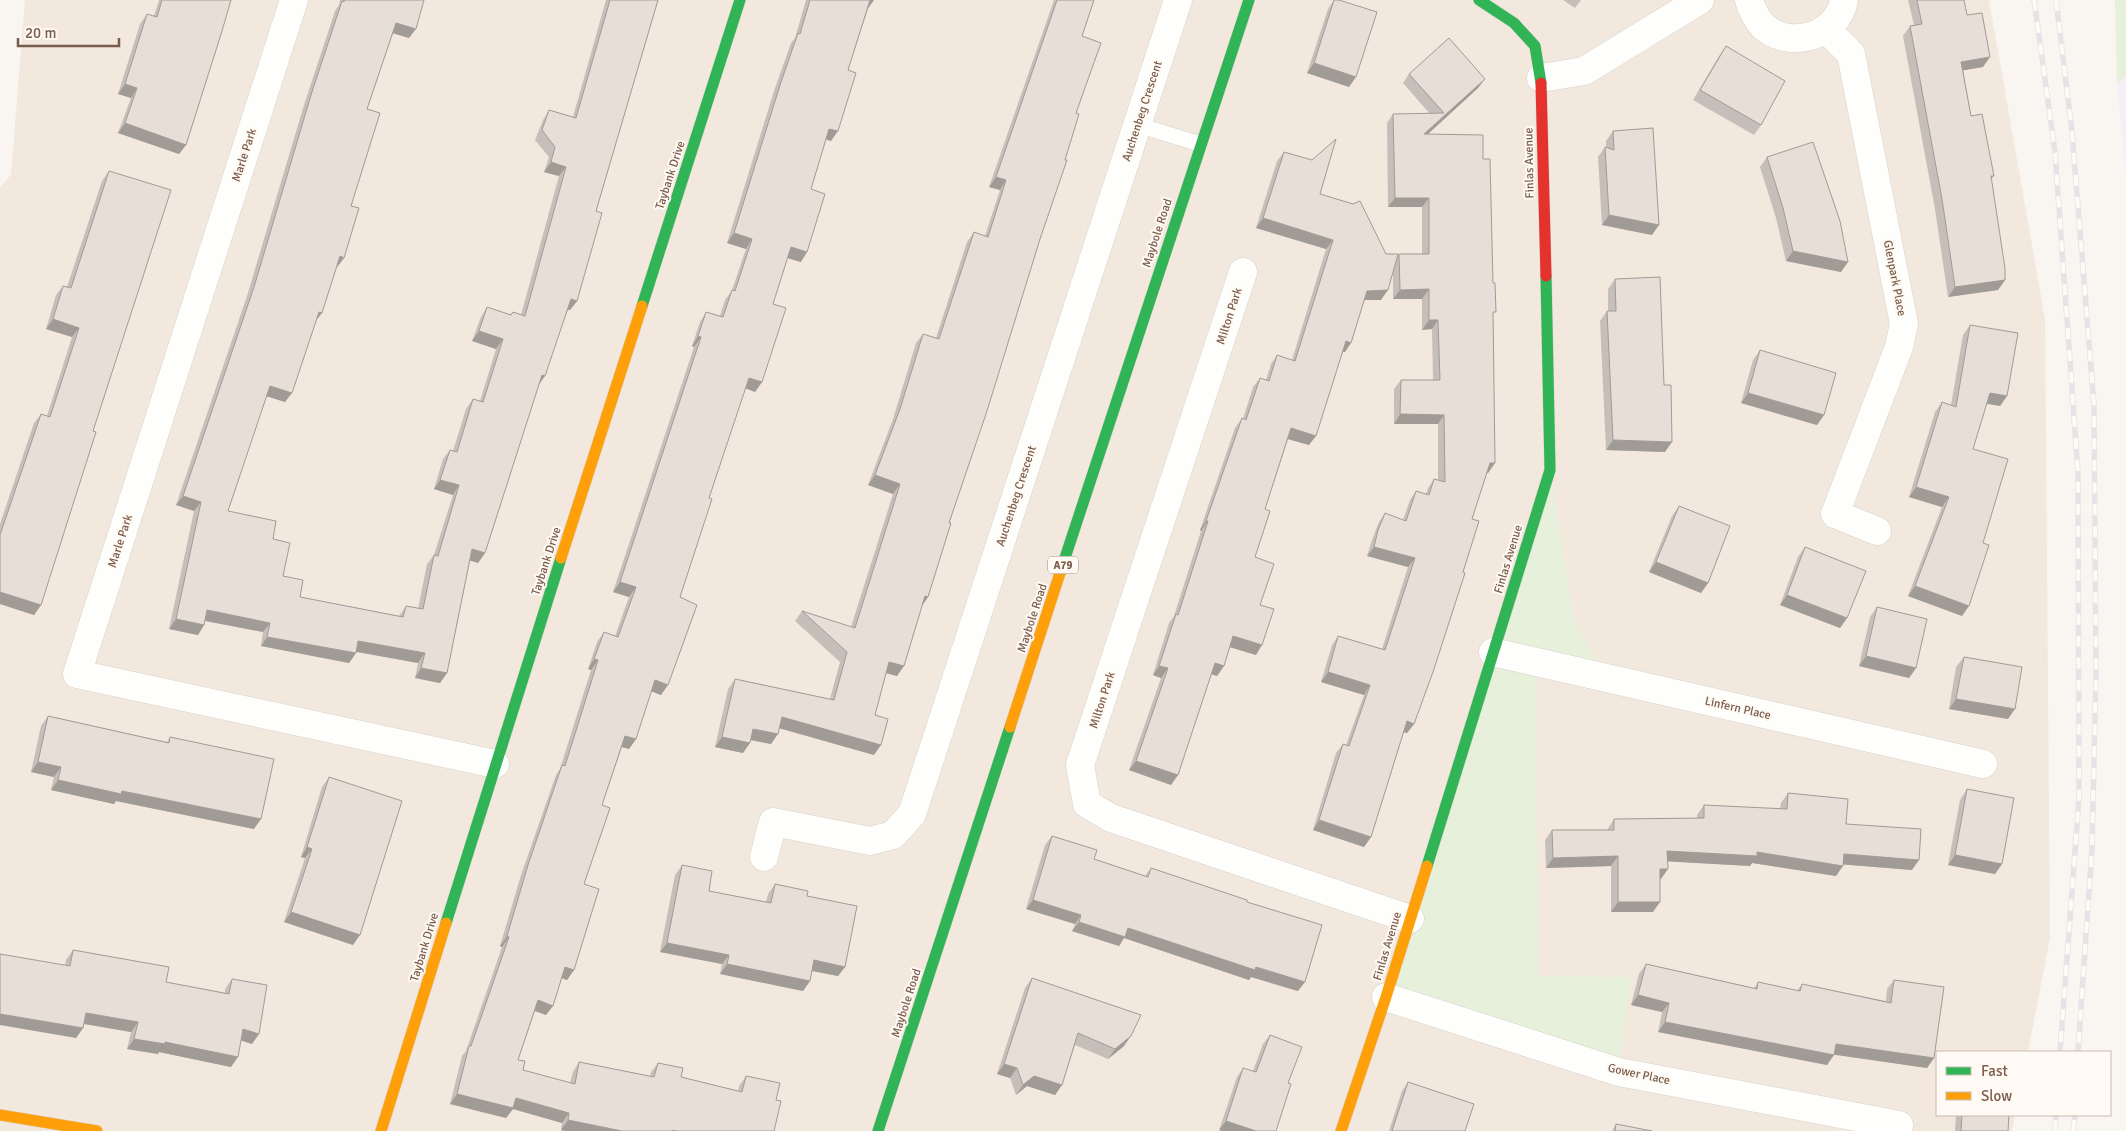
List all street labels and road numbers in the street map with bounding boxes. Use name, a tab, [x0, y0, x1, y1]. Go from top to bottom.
street label: Auchenbeg Crescent	[1119, 59, 1166, 163]
street label: Marle Park	[229, 127, 260, 184]
street label: Finlas Avenue	[1521, 127, 1538, 199]
street label: Taybank Drive	[652, 139, 689, 211]
street label: Maybole Road	[1139, 197, 1176, 269]
street label: Glenpark Place	[1880, 239, 1909, 317]
street label: Milton Park	[1213, 286, 1246, 346]
street label: Auchenbeg Crescent	[993, 444, 1040, 548]
street label: Marle Park	[105, 513, 136, 570]
street label: Finlas Avenue	[1491, 523, 1526, 595]
street label: Taybank Drive	[528, 525, 565, 597]
road number: A79	[1048, 556, 1078, 574]
street label: Maybole Road	[1014, 582, 1051, 654]
street label: Milton Park	[1086, 670, 1119, 730]
street label: Linfern Place	[1703, 694, 1772, 723]
street label: Finlas Avenue	[1370, 910, 1405, 982]
street label: Taybank Drive	[407, 911, 442, 983]
street label: Maybole Road	[888, 967, 925, 1039]
street label: Gower Place	[1606, 1061, 1671, 1088]

